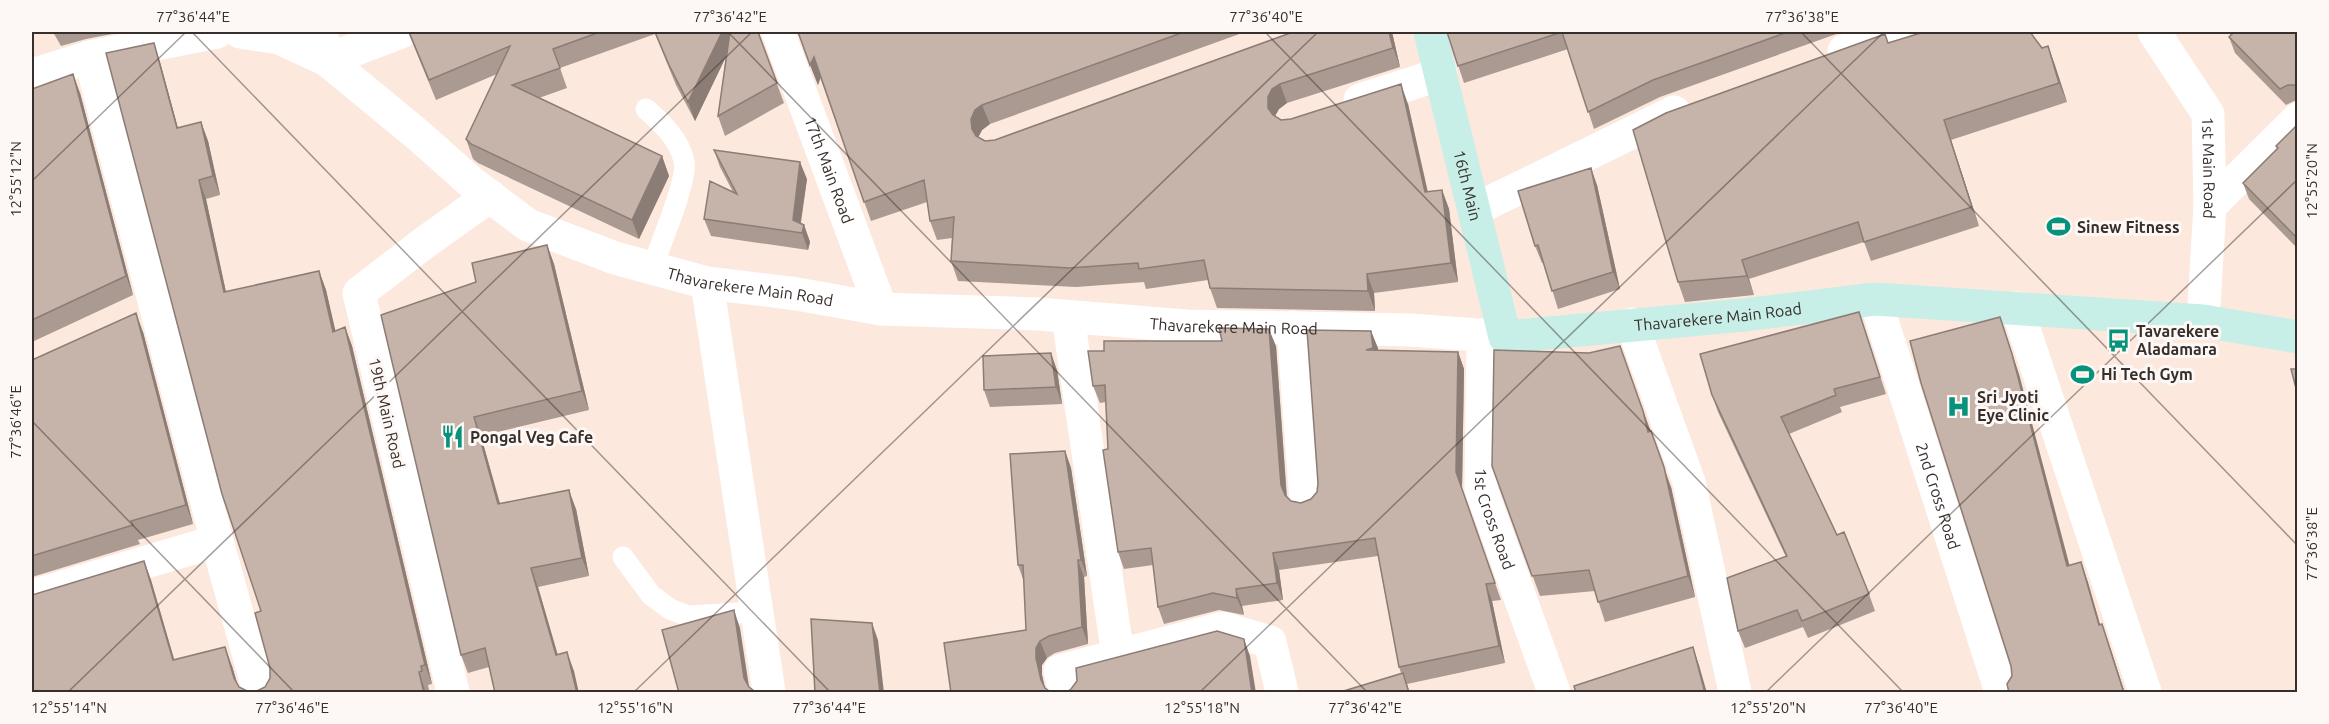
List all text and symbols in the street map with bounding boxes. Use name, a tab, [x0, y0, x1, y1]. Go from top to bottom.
text: 77°36'44"E	[156, 8, 230, 25]
text: 77°36'42"E	[693, 8, 767, 25]
text: 77°36'40"E	[1229, 8, 1303, 25]
text: 77°36'38"E	[1765, 8, 1839, 25]
street label: 17th Main Road	[801, 114, 857, 226]
street label: 1st Main Road	[2199, 117, 2219, 219]
text: 12°55'12"N	[7, 141, 24, 217]
text: 12°55'20"N	[2303, 143, 2320, 219]
street label: 16th Main	[1450, 148, 1485, 223]
sports icon: Sinew Fitness	[2046, 214, 2072, 240]
place label: Sinew Fitness	[2077, 218, 2179, 236]
street label: Thavarekere Main Road	[665, 264, 835, 309]
street label: Thavarekere Main Road	[1633, 299, 1803, 334]
street label: Thavarekere Main Road	[1149, 314, 1318, 337]
place label: Tavarekere Aladamara	[2136, 322, 2219, 358]
bus stop icon: Tavarekere Aladamara	[2105, 327, 2131, 353]
street label: 19th Main Road	[366, 356, 408, 470]
sports icon: Hi Tech Gym	[2070, 361, 2096, 387]
place label: Hi Tech Gym	[2101, 365, 2193, 383]
text: 77°36'46"E	[7, 385, 24, 459]
place label: Sri Jyoti Eye Clinic	[1977, 388, 2049, 424]
hospital icon: Sri Jyoti Eye Clinic	[1946, 393, 1972, 419]
restaurant icon: Pongal Veg Cafe	[439, 424, 465, 450]
place label: Pongal Veg Cafe	[470, 428, 593, 446]
street label: 2nd Cross Road	[1913, 441, 1964, 552]
street label: 1st Cross Road	[1472, 468, 1518, 572]
text: 77°36'38"E	[2303, 507, 2320, 581]
text: 12°55'14"N	[31, 699, 107, 716]
text: 77°36'46"E	[255, 699, 329, 716]
text: 12°55'16"N	[597, 699, 673, 716]
text: 77°36'44"E	[792, 699, 866, 716]
text: 12°55'18"N	[1164, 699, 1240, 716]
text: 77°36'42"E	[1328, 699, 1402, 716]
text: 12°55'20"N	[1730, 699, 1806, 716]
text: 77°36'40"E	[1864, 699, 1938, 716]

